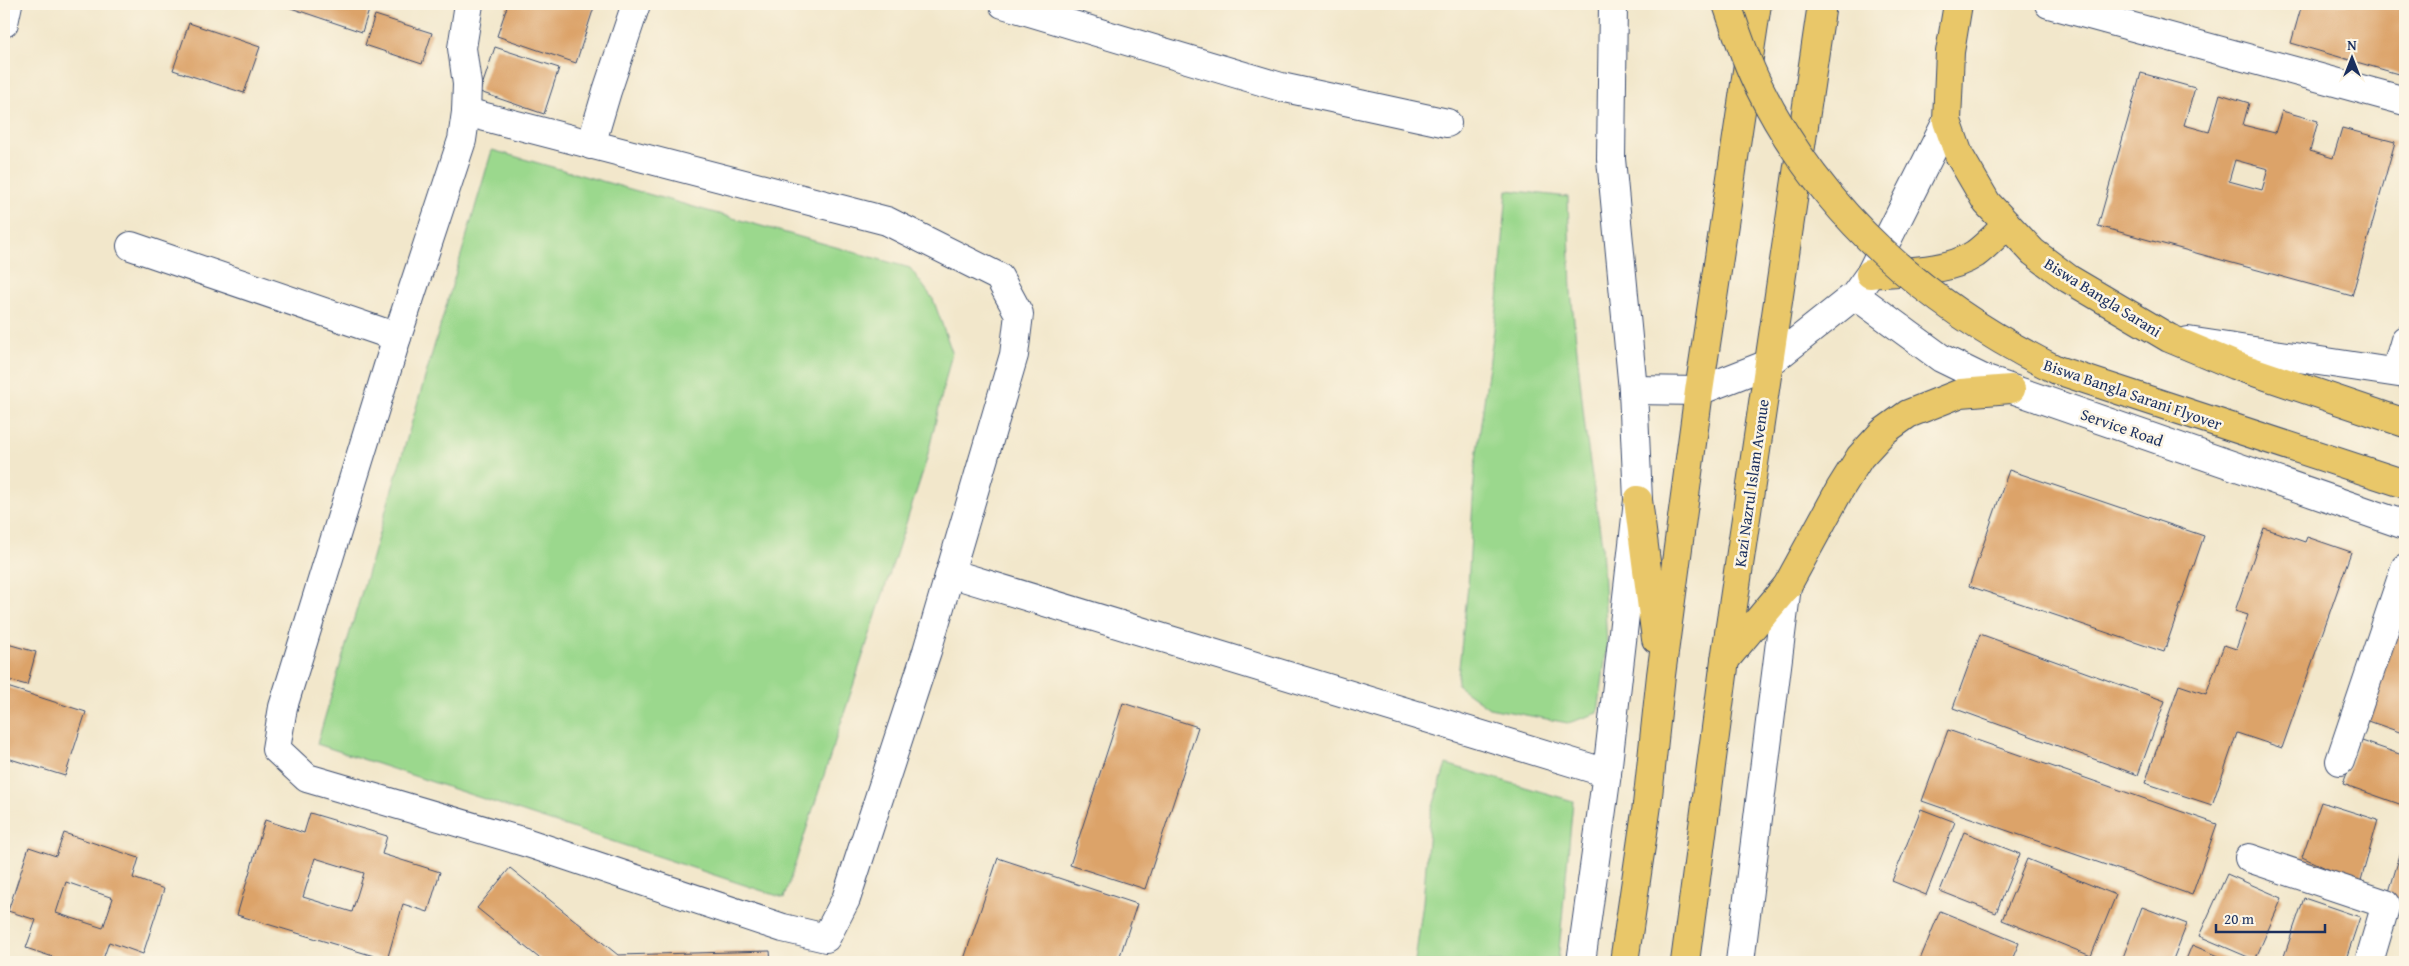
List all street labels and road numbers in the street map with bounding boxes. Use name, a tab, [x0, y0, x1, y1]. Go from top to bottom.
street label: Biswa Bangla Sarani	[2040, 251, 2167, 343]
street label: Biswa Bangla Sarani Flyover	[2041, 352, 2226, 436]
street label: Kazi Nazrul Islam Avenue	[1727, 397, 1775, 569]
street label: Service Road	[2077, 402, 2167, 452]

